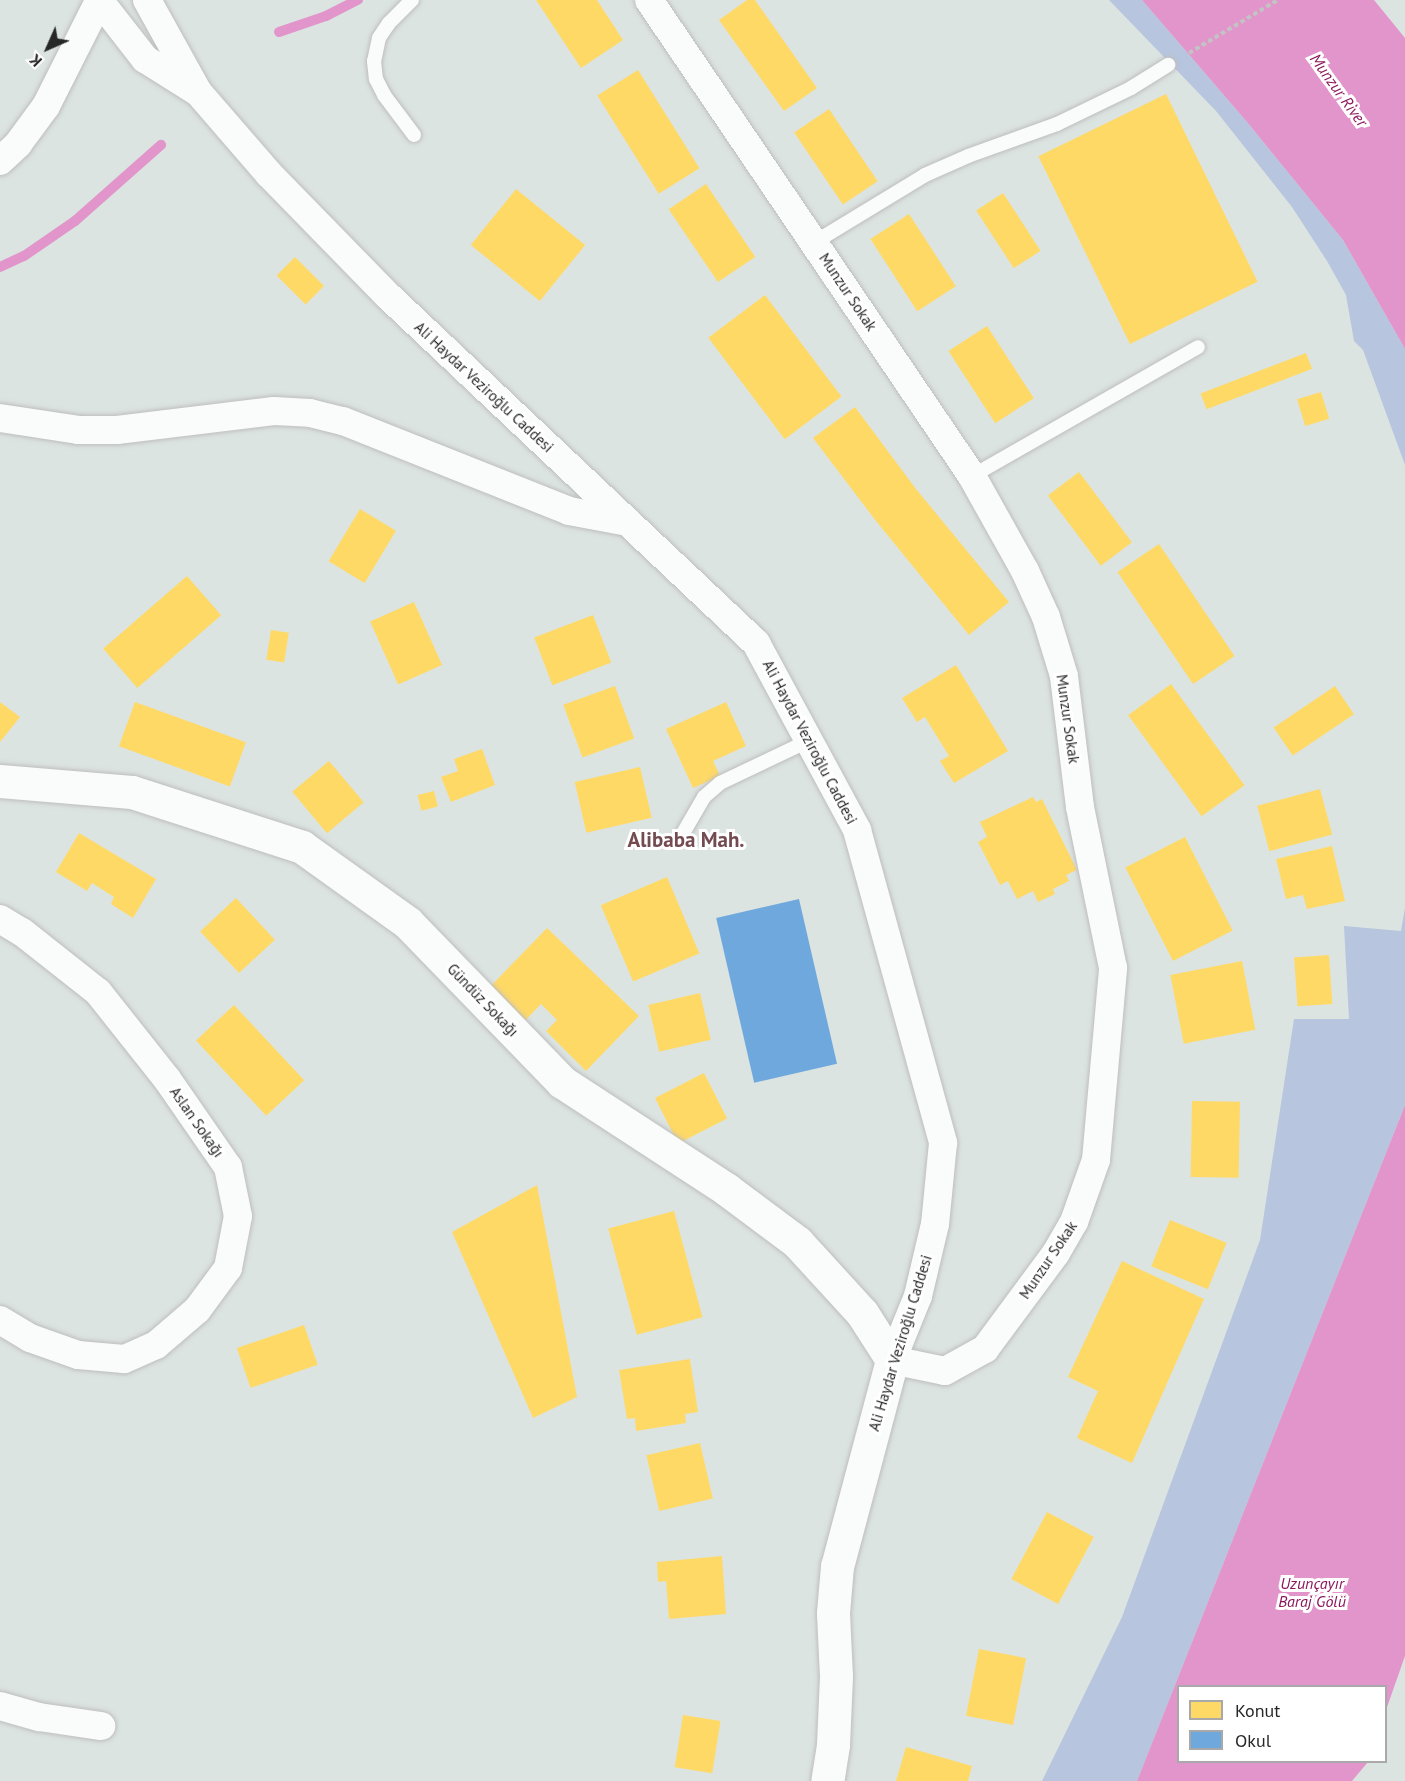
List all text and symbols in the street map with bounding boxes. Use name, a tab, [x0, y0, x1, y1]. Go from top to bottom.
north arrow	[18, 18, 78, 78]
text: K	[25, 50, 46, 71]
water label: Munzur River	[1306, 50, 1372, 130]
street label: Munzur Sokak	[815, 250, 881, 334]
street label: Ali Haydar Veziroğlu Caddesi	[411, 318, 557, 456]
street label: Ali Haydar Veziroğlu Caddesi	[759, 657, 861, 827]
street label: Munzur Sokak	[1053, 673, 1083, 765]
district label: Alibaba Mah.	[627, 827, 745, 853]
street label: Gündüz Sokağı	[444, 960, 522, 1040]
street label: Aslan Sokağı	[166, 1083, 228, 1161]
street label: Munzur Sokak	[1015, 1218, 1081, 1302]
street label: Ali Haydar Veziroğlu Caddesi	[865, 1253, 935, 1433]
water label: Uzunçayır Baraj Gölü	[1278, 1573, 1346, 1611]
legend	[1177, 1685, 1387, 1763]
text: Konut	[1235, 1699, 1280, 1722]
text: Okul	[1235, 1729, 1271, 1752]

